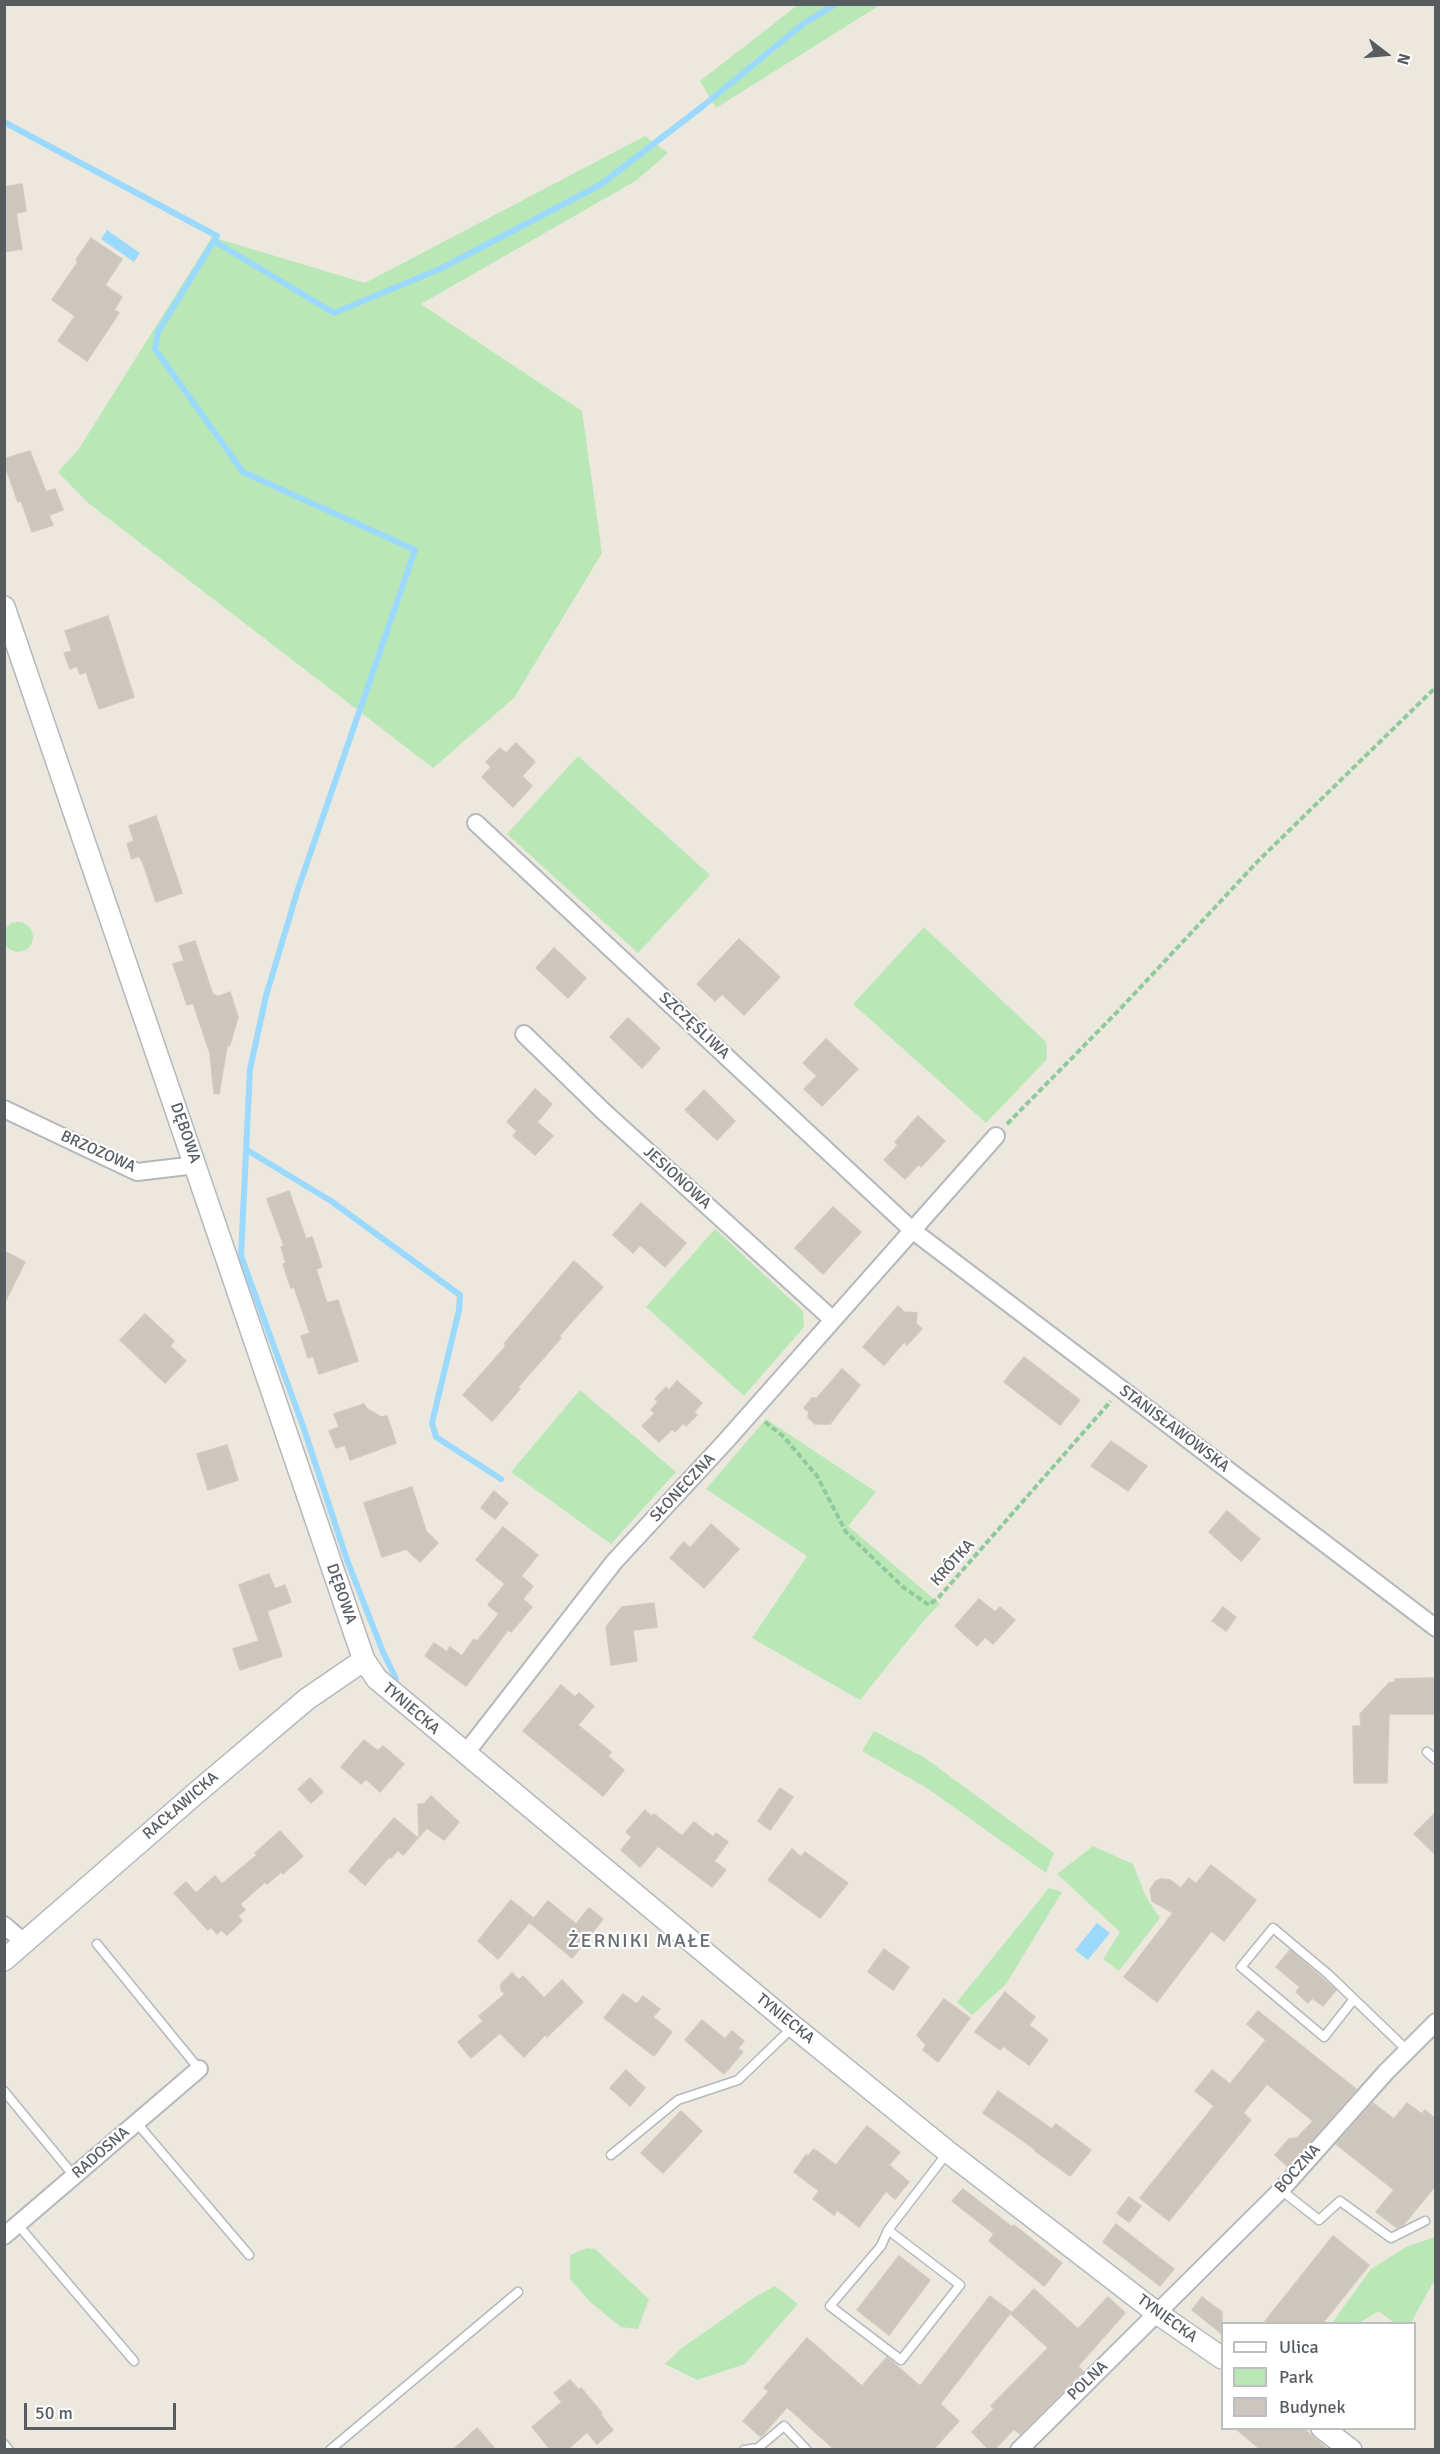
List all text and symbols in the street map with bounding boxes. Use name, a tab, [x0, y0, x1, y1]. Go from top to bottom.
north arrow	[1356, 24, 1416, 84]
text: N	[1392, 51, 1414, 67]
street label: SZCZĘŚLIWA	[655, 988, 733, 1064]
street label: DĘBOWA	[166, 1100, 204, 1166]
street label: BRZOZOWA	[57, 1127, 139, 1177]
street label: JESIONOWA	[639, 1143, 715, 1213]
street label: STANISŁAWOWSKA	[1115, 1381, 1233, 1477]
street label: SŁONECZNA	[646, 1450, 720, 1526]
street label: KRÓTKA	[927, 1536, 979, 1590]
street label: DĘBOWA	[322, 1561, 360, 1627]
street label: TYNIECKA	[379, 1679, 443, 1739]
street label: RACŁAWICKA	[139, 1768, 223, 1844]
district label: ŻERNIKI MAŁE	[568, 1930, 712, 1954]
street label: TYNIECKA	[752, 1990, 818, 2048]
street label: RADOSNA	[68, 2123, 134, 2183]
street label: BOCZNA	[1271, 2141, 1325, 2197]
street label: TYNIECKA	[1133, 2291, 1201, 2347]
legend	[1221, 2322, 1416, 2430]
text: Ulica	[1279, 2336, 1319, 2358]
street label: POLNA	[1064, 2357, 1112, 2405]
text: Park	[1279, 2366, 1314, 2388]
scale bar	[27, 2391, 178, 2429]
text: Budynek	[1279, 2396, 1346, 2418]
text: 50 m	[35, 2402, 73, 2424]

